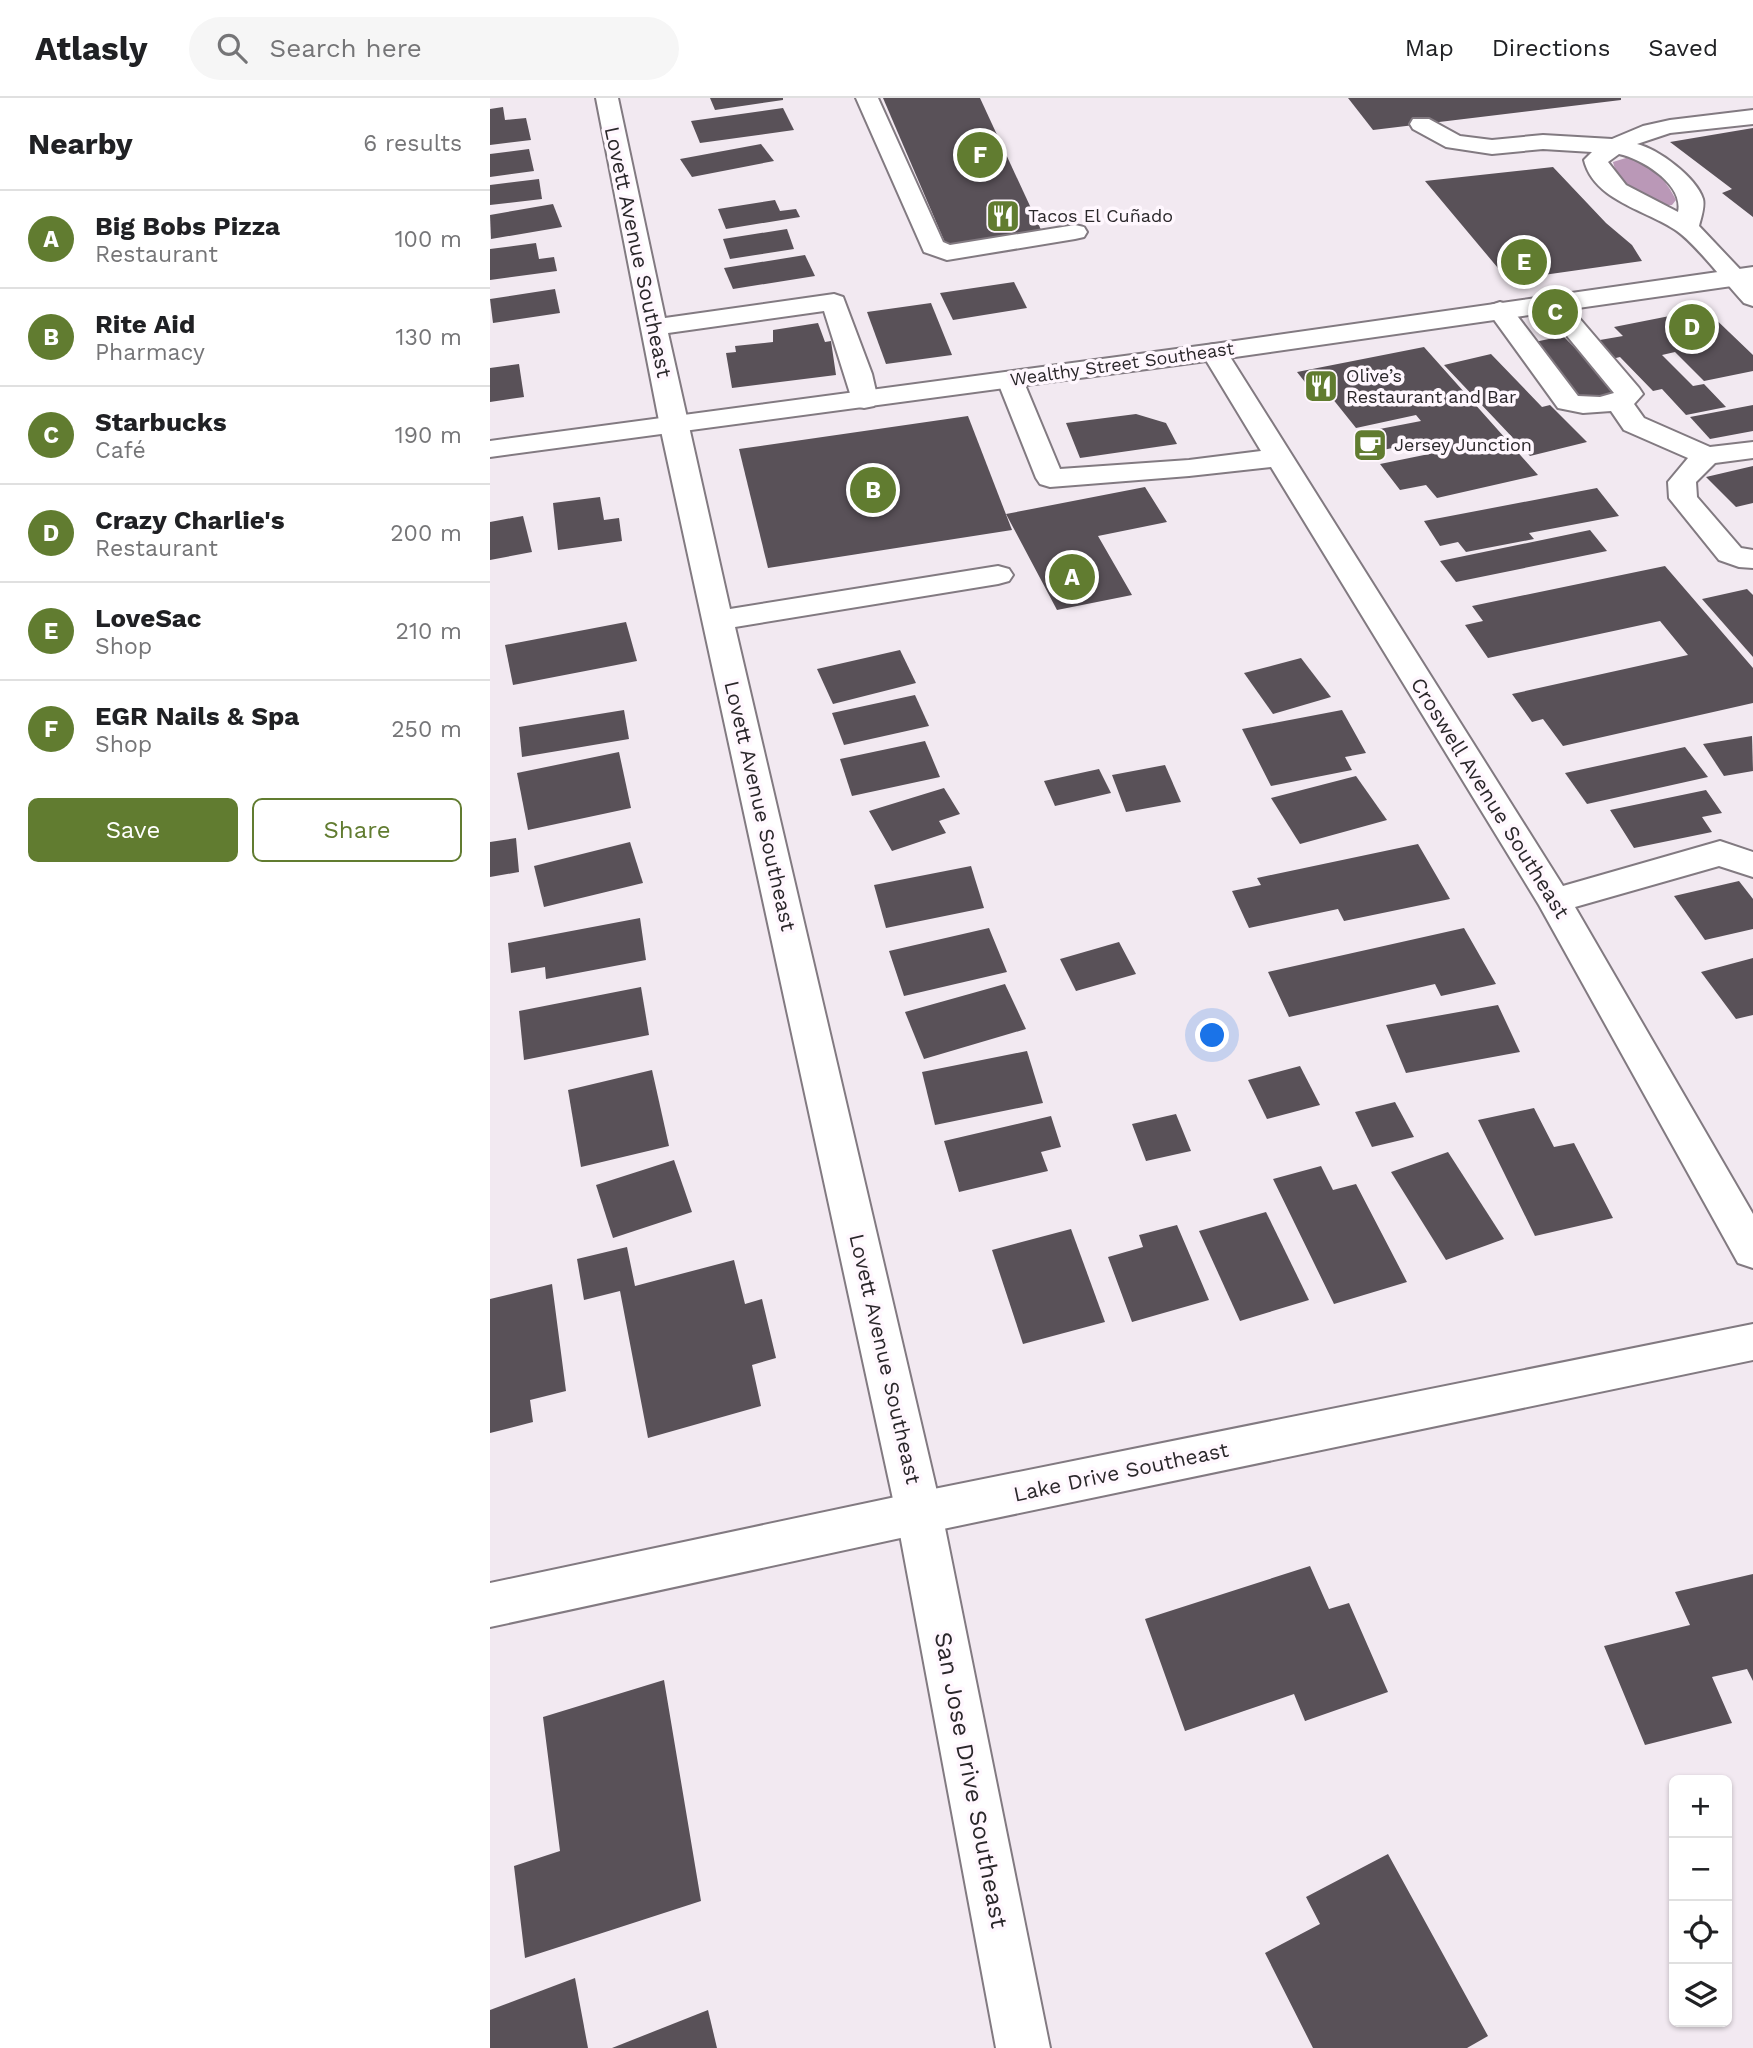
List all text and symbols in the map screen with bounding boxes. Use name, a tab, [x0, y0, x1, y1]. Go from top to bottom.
search box	[189, 17, 679, 80]
text: Atlasly	[35, 29, 147, 68]
icon: search	[213, 29, 251, 67]
text: Search here	[269, 33, 422, 63]
text: Map	[1405, 34, 1454, 62]
text: Directions	[1492, 34, 1610, 62]
text: Saved	[1648, 34, 1718, 62]
street label: Lovett Avenue Southeast	[600, 124, 677, 380]
text: Nearby	[28, 126, 133, 161]
pin: F	[957, 129, 1003, 181]
text: 6 results	[363, 130, 462, 157]
restaurant icon: Tacos El Cuñado	[984, 197, 1022, 235]
place label: Tacos El Cuñado	[1028, 205, 1173, 226]
text: Big Bobs Pizza	[95, 211, 280, 241]
text: A	[43, 226, 59, 253]
text: 100 m	[395, 226, 462, 253]
pin: E	[1501, 236, 1547, 288]
text: Restaurant	[95, 241, 218, 268]
pin: C	[1532, 286, 1578, 338]
pin: D	[1669, 301, 1715, 353]
text: Rite Aid	[95, 309, 195, 339]
text: B	[43, 324, 59, 351]
text: 130 m	[396, 324, 462, 351]
street label: Wealthy Street Southeast	[1009, 337, 1236, 390]
text: Pharmacy	[95, 339, 205, 366]
place label: Olive’s Restaurant and Bar	[1346, 365, 1516, 407]
restaurant icon: Olive’s Restaurant and Bar	[1302, 367, 1340, 405]
text: Starbucks	[95, 407, 227, 437]
text: C	[43, 422, 59, 449]
text: 190 m	[395, 422, 462, 449]
cafe icon: Jersey Junction	[1351, 426, 1389, 464]
place label: Jersey Junction	[1394, 434, 1532, 455]
text: Café	[95, 437, 146, 464]
pin: B	[850, 464, 896, 516]
text: Crazy Charlie's	[95, 505, 285, 535]
text: D	[43, 520, 59, 547]
text: 200 m	[390, 520, 462, 547]
text: Restaurant	[95, 535, 218, 562]
pin: A	[1049, 551, 1095, 603]
text: LoveSac	[95, 603, 202, 633]
text: E	[44, 618, 58, 645]
text: 210 m	[396, 618, 462, 645]
text: Shop	[95, 633, 152, 660]
street label: Croswell Avenue Southeast	[1406, 673, 1575, 923]
street label: Lovett Avenue Southeast	[719, 678, 802, 934]
text: EGR Nails & Spa	[95, 701, 299, 731]
text: F	[44, 716, 58, 743]
text: 250 m	[391, 716, 462, 743]
text: Shop	[95, 731, 152, 758]
button: Save	[28, 798, 238, 862]
button: Share	[252, 798, 462, 862]
your location	[1195, 1018, 1229, 1052]
street label: Lovett Avenue Southeast	[844, 1231, 927, 1487]
street label: Lake Drive Southeast	[1011, 1436, 1231, 1507]
street label: San Jose Drive Southeast	[929, 1630, 1013, 1930]
map controls	[1669, 1775, 1732, 2027]
button: +	[1669, 1775, 1732, 1838]
button: −	[1669, 1838, 1732, 1901]
button: locate	[1669, 1901, 1732, 1964]
button: layers	[1669, 1964, 1732, 2027]

